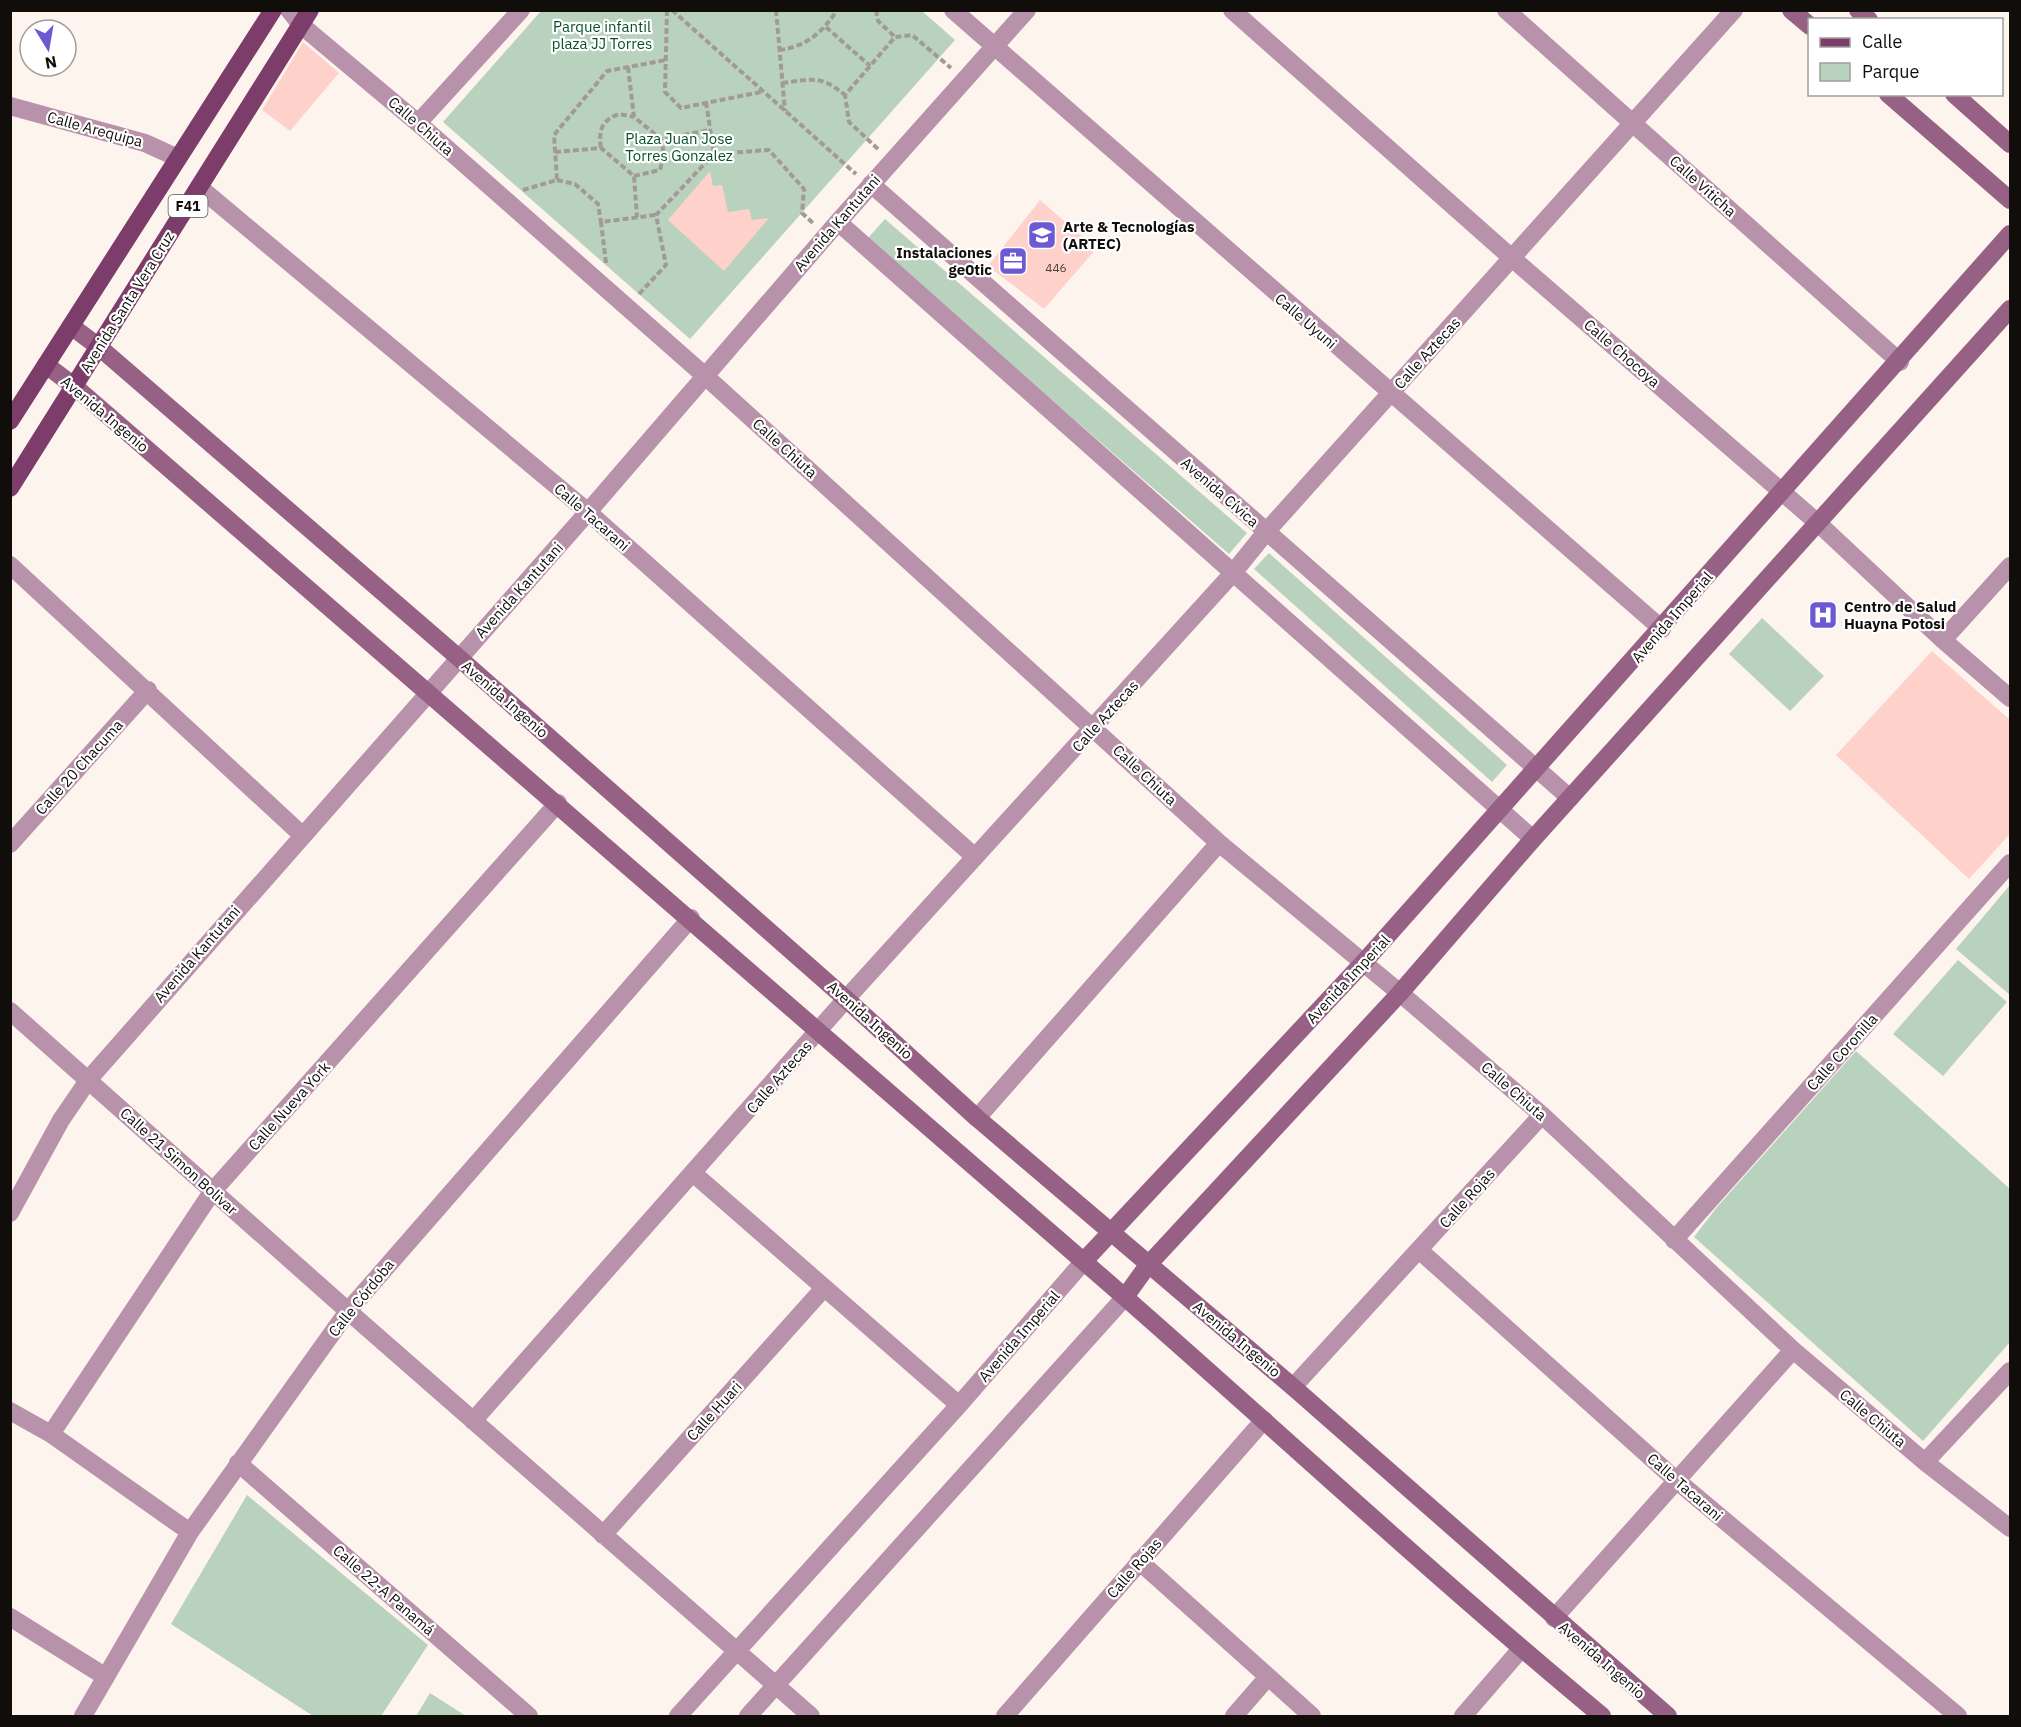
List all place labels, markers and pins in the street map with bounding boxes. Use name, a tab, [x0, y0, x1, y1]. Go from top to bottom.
place label: Arte & Tecnologías (ARTEC)	[1063, 217, 1195, 253]
school or university icon: Arte & Tecnologías (ARTEC)	[1026, 219, 1058, 251]
place label: Instalaciones ge0tic	[896, 243, 992, 279]
office icon: Instalaciones ge0tic	[997, 245, 1029, 277]
place label: Centro de Salud Huayna Potosi	[1844, 597, 1956, 633]
hospital icon: Centro de Salud Huayna Potosi	[1807, 599, 1839, 631]

